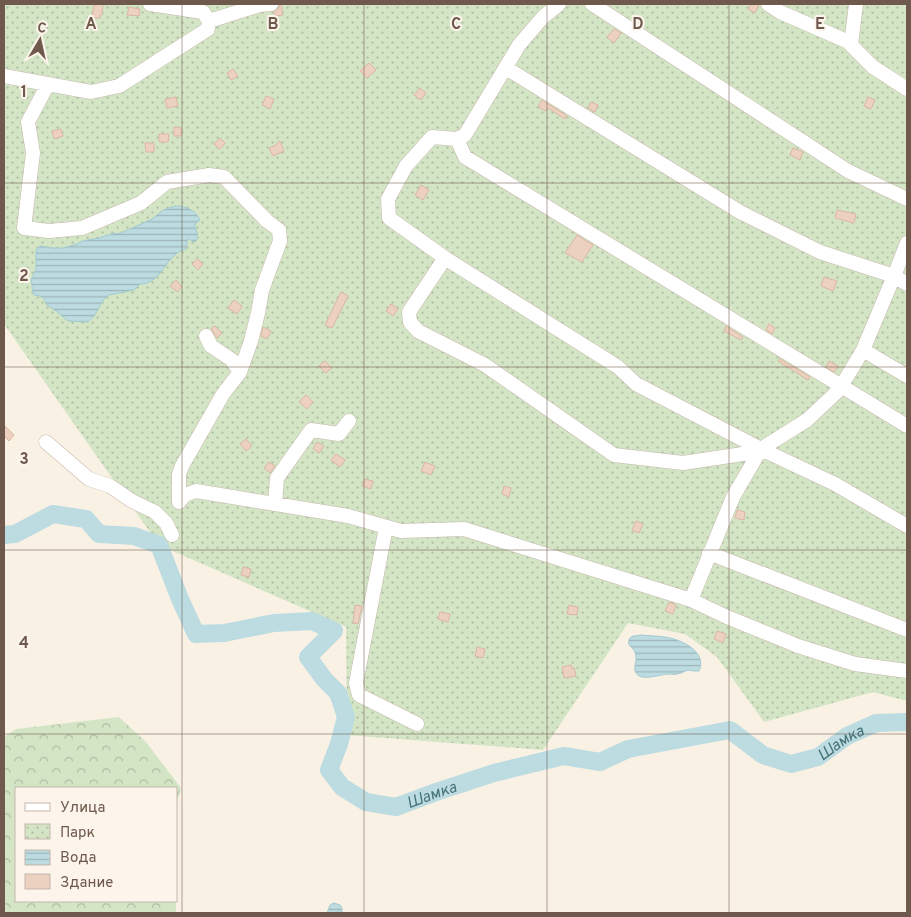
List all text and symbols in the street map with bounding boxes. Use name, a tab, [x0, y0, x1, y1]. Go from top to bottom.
north arrow	[15, 15, 65, 65]
text: A	[85, 15, 97, 35]
text: B	[267, 15, 279, 35]
text: C	[451, 15, 461, 35]
text: D	[632, 15, 644, 35]
text: E	[815, 15, 825, 35]
text: С	[36, 20, 48, 38]
text: 1	[21, 83, 27, 103]
text: 2	[19, 267, 29, 287]
text: 3	[19, 450, 29, 470]
text: 4	[19, 634, 29, 654]
water label: Шамка	[814, 721, 868, 766]
water label: Шамка	[404, 778, 460, 814]
legend	[15, 787, 178, 902]
text: Улица	[60, 799, 105, 818]
text: Парк	[60, 824, 95, 843]
text: Вода	[60, 849, 96, 868]
text: Здание	[60, 874, 113, 893]

